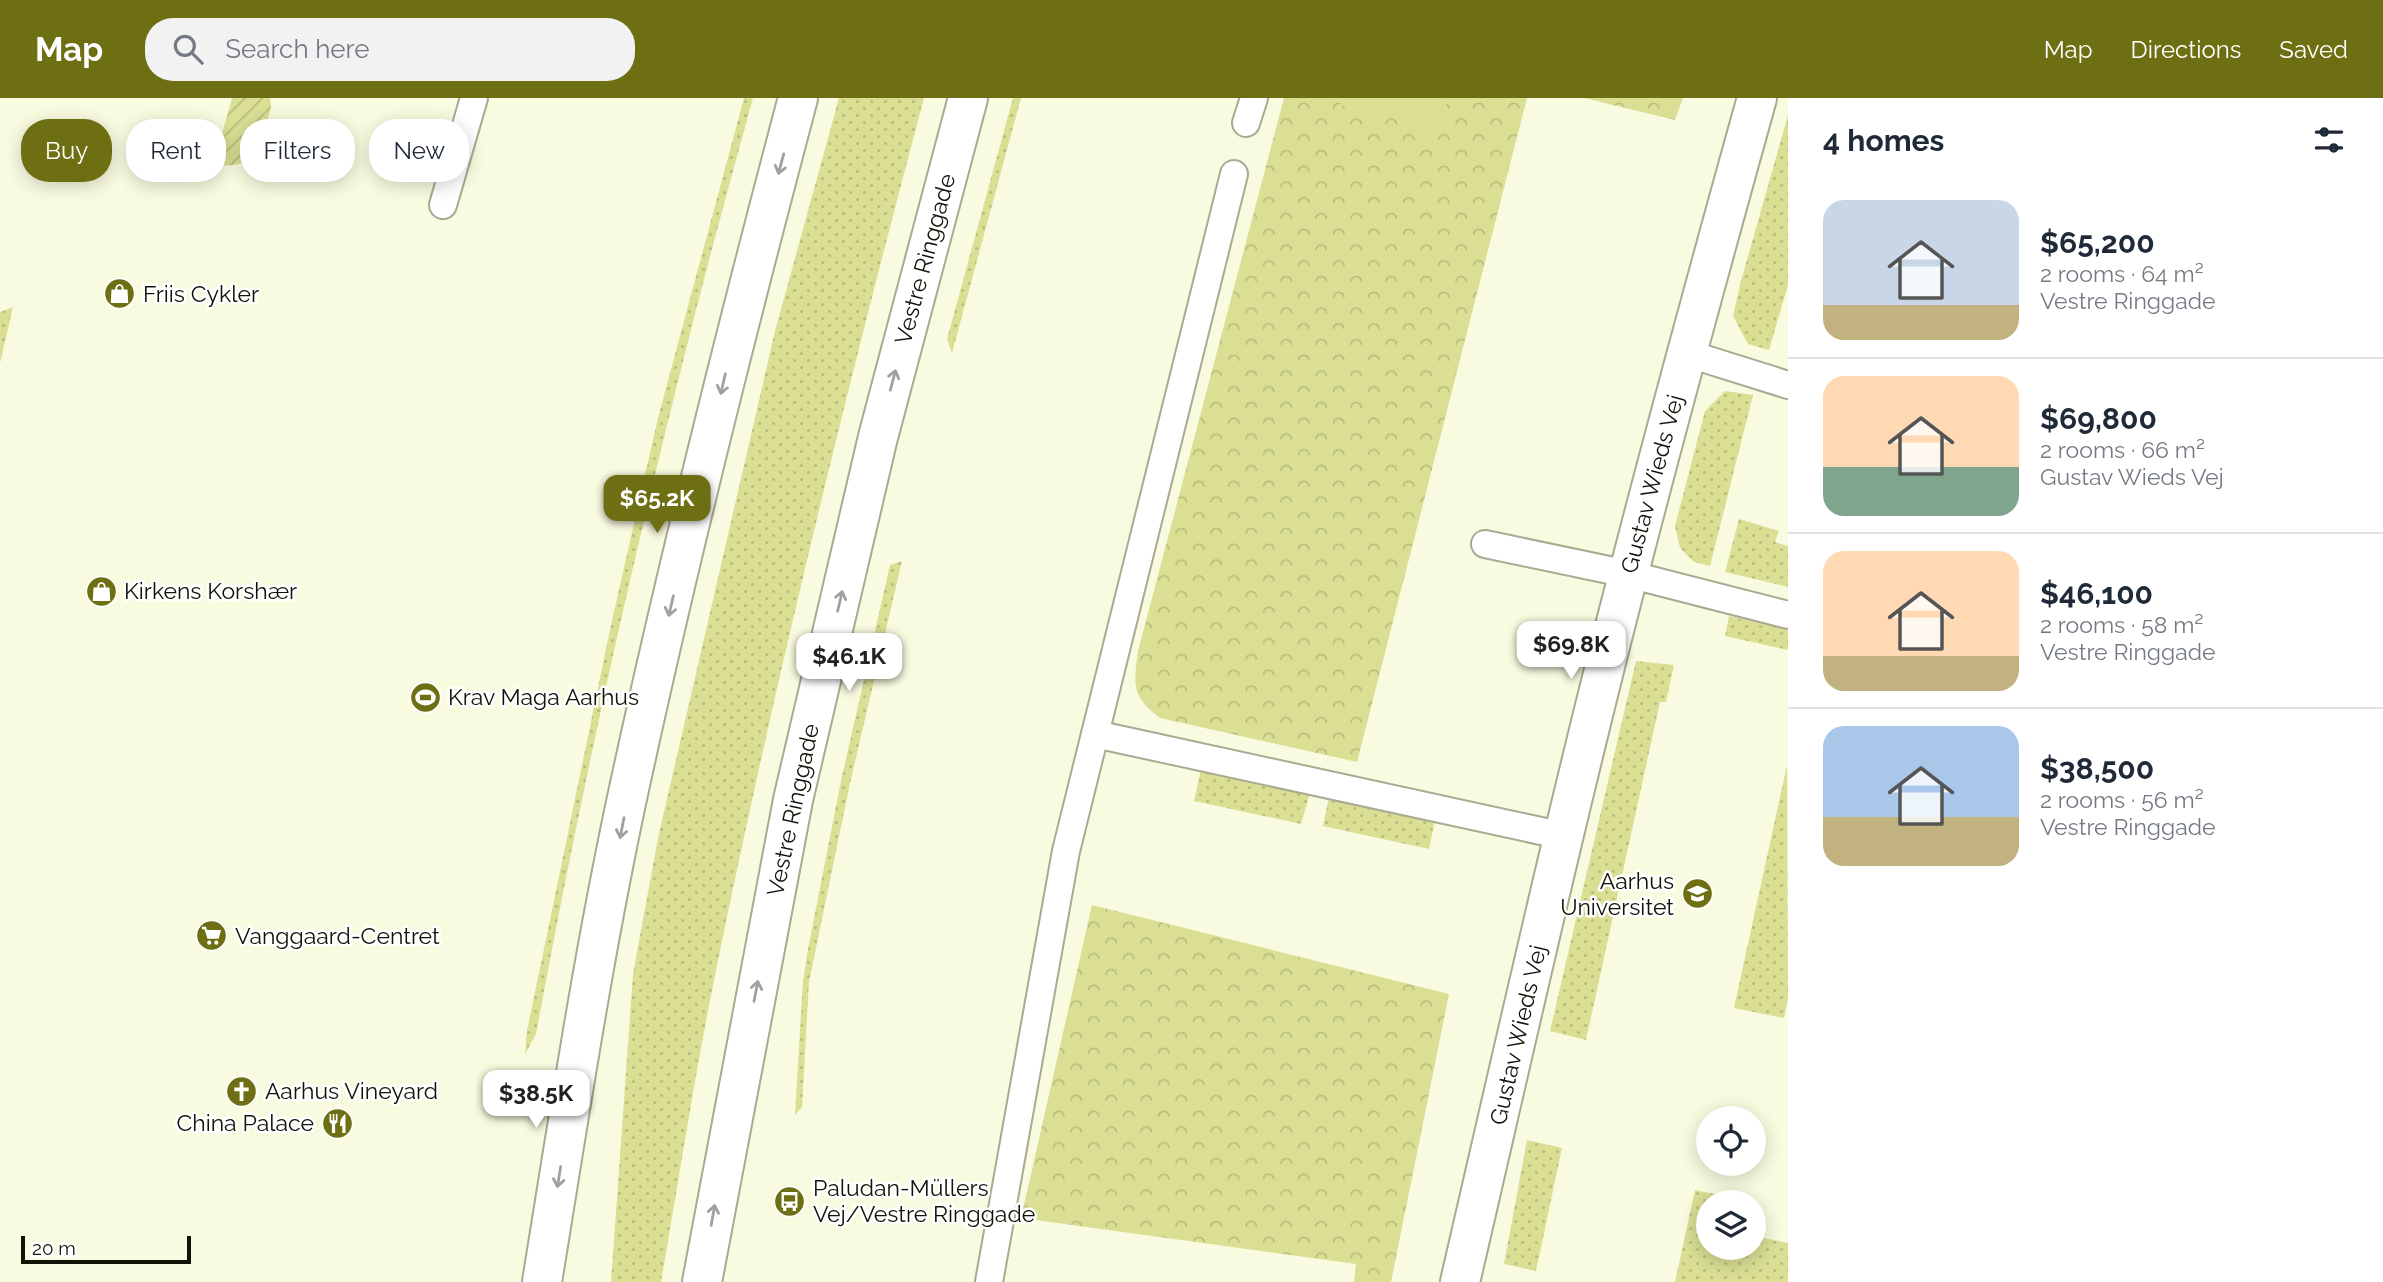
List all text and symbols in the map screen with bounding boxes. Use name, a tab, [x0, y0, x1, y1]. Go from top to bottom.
search box	[145, 18, 635, 81]
text: Map	[35, 30, 103, 69]
icon: search	[169, 30, 207, 68]
text: Search here	[225, 34, 370, 64]
text: Map	[2044, 35, 2093, 64]
text: Directions	[2131, 35, 2241, 64]
text: Saved	[2279, 35, 2348, 64]
chip: Buy	[21, 119, 112, 182]
chip: Rent	[126, 119, 226, 182]
chip: Filters	[240, 119, 355, 182]
chip: New	[369, 119, 469, 182]
icon: filters	[2310, 121, 2348, 159]
text: 4 homes	[1823, 123, 1944, 158]
one-way arrow	[774, 152, 787, 175]
street label: Vestre Ringgade	[889, 171, 960, 347]
text: $65,200	[2040, 225, 2155, 260]
icon: home	[1879, 228, 1963, 312]
text: 2 rooms · 64 m²	[2040, 260, 2204, 287]
shop icon: Friis Cykler	[103, 277, 137, 311]
place label: Friis Cykler	[143, 280, 259, 307]
text: Vestre Ringgade	[2040, 287, 2216, 314]
one-way arrow	[887, 369, 900, 392]
one-way arrow	[715, 372, 729, 395]
street label: Gustav Wieds Vej	[1615, 392, 1688, 576]
text: $69,800	[2040, 401, 2157, 436]
icon: home	[1879, 404, 1963, 488]
text: 2 rooms · 66 m²	[2040, 436, 2205, 463]
text: Gustav Wieds Vej	[2040, 463, 2224, 490]
pin: $65.2K	[600, 476, 714, 535]
text: $65.2K	[620, 484, 694, 511]
shop icon: Kirkens Korshær	[84, 574, 118, 608]
text: $46,100	[2040, 576, 2153, 611]
place label: Kirkens Korshær	[124, 577, 297, 604]
icon: home	[1879, 579, 1963, 663]
one-way arrow	[834, 590, 847, 613]
one-way arrow	[664, 594, 677, 616]
text: 2 rooms · 58 m²	[2040, 611, 2203, 638]
pin: $69.8K	[1514, 622, 1628, 681]
text: $69.8K	[1533, 630, 1609, 657]
pin: $46.1K	[792, 634, 906, 693]
text: Vestre Ringgade	[2040, 638, 2216, 665]
text: $46.1K	[812, 642, 886, 669]
sports icon: Krav Maga Aarhus	[408, 680, 442, 714]
place label: Krav Maga Aarhus	[448, 683, 639, 710]
street label: Vestre Ringgade	[761, 721, 824, 899]
text: $38,500	[2040, 751, 2154, 786]
icon: home	[1879, 754, 1963, 838]
text: 2 rooms · 56 m²	[2040, 786, 2204, 813]
text: Vestre Ringgade	[2040, 813, 2216, 840]
one-way arrow	[614, 816, 628, 839]
place label: Aarhus Universitet	[1560, 867, 1674, 920]
school or university icon: Aarhus Universitet	[1680, 877, 1714, 911]
supermarket icon: Vanggaard-Centret	[195, 919, 229, 953]
place label: Vanggaard-Centret	[235, 922, 440, 949]
street label: Gustav Wieds Vej	[1484, 942, 1551, 1127]
one-way arrow	[749, 980, 763, 1003]
pin: $38.5K	[479, 1070, 593, 1130]
church icon: Aarhus Vineyard	[225, 1074, 259, 1108]
place label: Aarhus Vineyard	[265, 1077, 438, 1104]
text: $38.5K	[499, 1079, 573, 1106]
restaurant icon: China Palace	[320, 1106, 354, 1140]
map controls	[1696, 1106, 1766, 1260]
button: locate	[1696, 1106, 1766, 1176]
place label: China Palace	[176, 1109, 314, 1136]
one-way arrow	[552, 1165, 565, 1188]
place label: Paludan-Müllers Vej/Vestre Ringgade	[813, 1174, 1035, 1227]
bus stop icon: Paludan-Müllers Vej/Vestre Ringgade	[773, 1184, 807, 1218]
button: layers	[1696, 1190, 1766, 1260]
one-way arrow	[707, 1204, 721, 1227]
scale bar	[21, 1233, 191, 1265]
text: 20 m	[32, 1237, 76, 1259]

